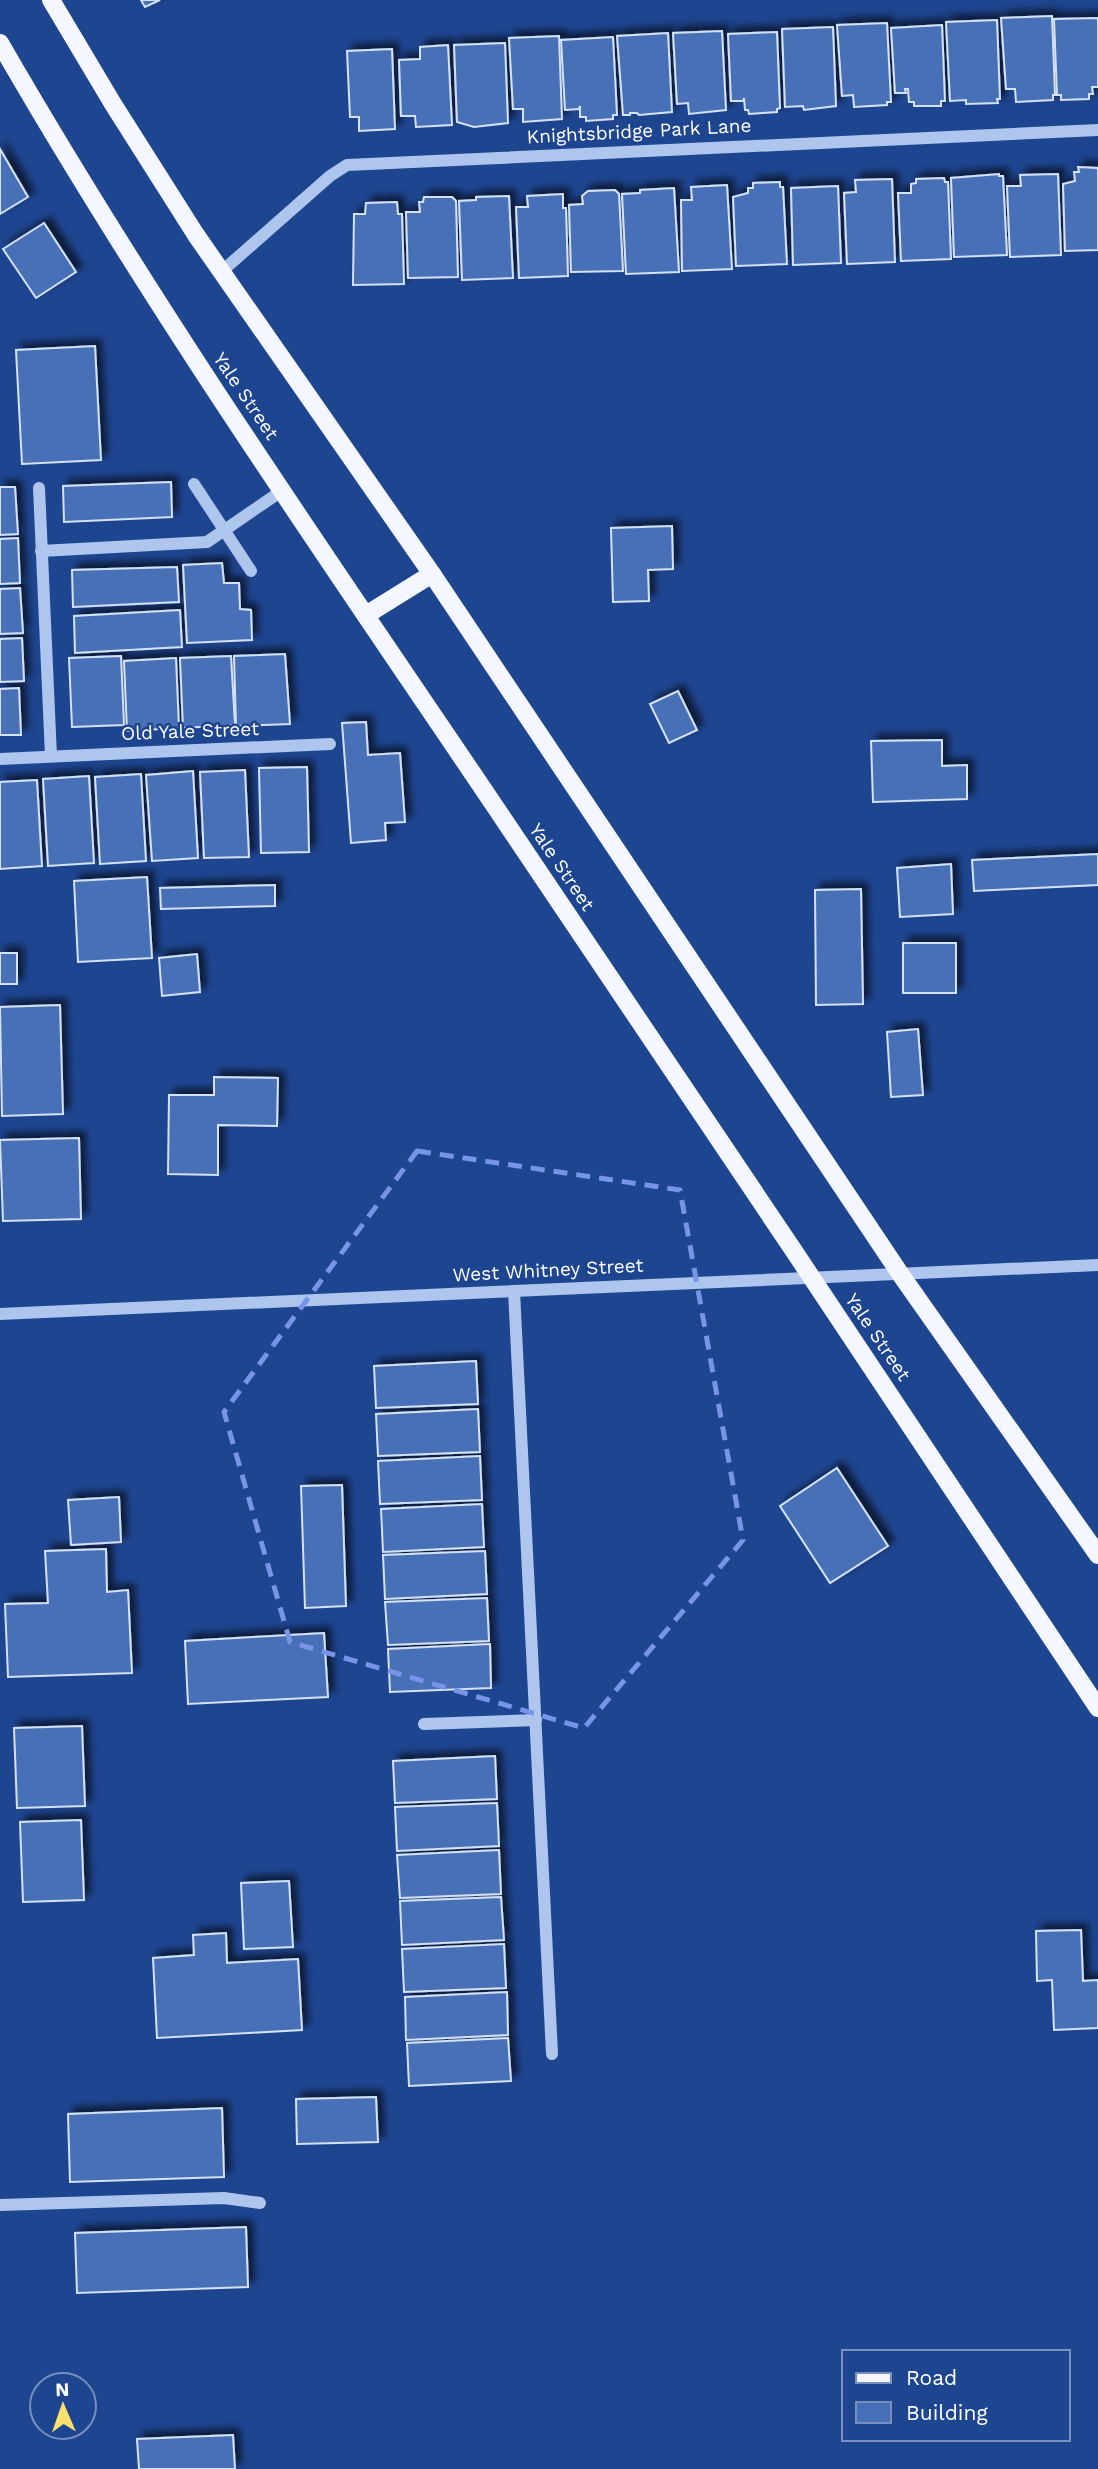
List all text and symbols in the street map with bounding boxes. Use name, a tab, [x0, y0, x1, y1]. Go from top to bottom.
street label: Knightsbridge Park Lane	[526, 114, 752, 148]
street label: Yale Street	[208, 348, 284, 444]
street label: Old Yale Street	[121, 717, 259, 745]
street label: Yale Street	[524, 819, 600, 915]
street label: West Whitney Street	[452, 1254, 644, 1286]
street label: Yale Street	[840, 1289, 916, 1385]
legend	[842, 2350, 1070, 2441]
text: Road	[906, 2365, 957, 2390]
north arrow	[28, 2371, 98, 2441]
text: N	[55, 2378, 70, 2401]
text: Building	[906, 2400, 988, 2425]

